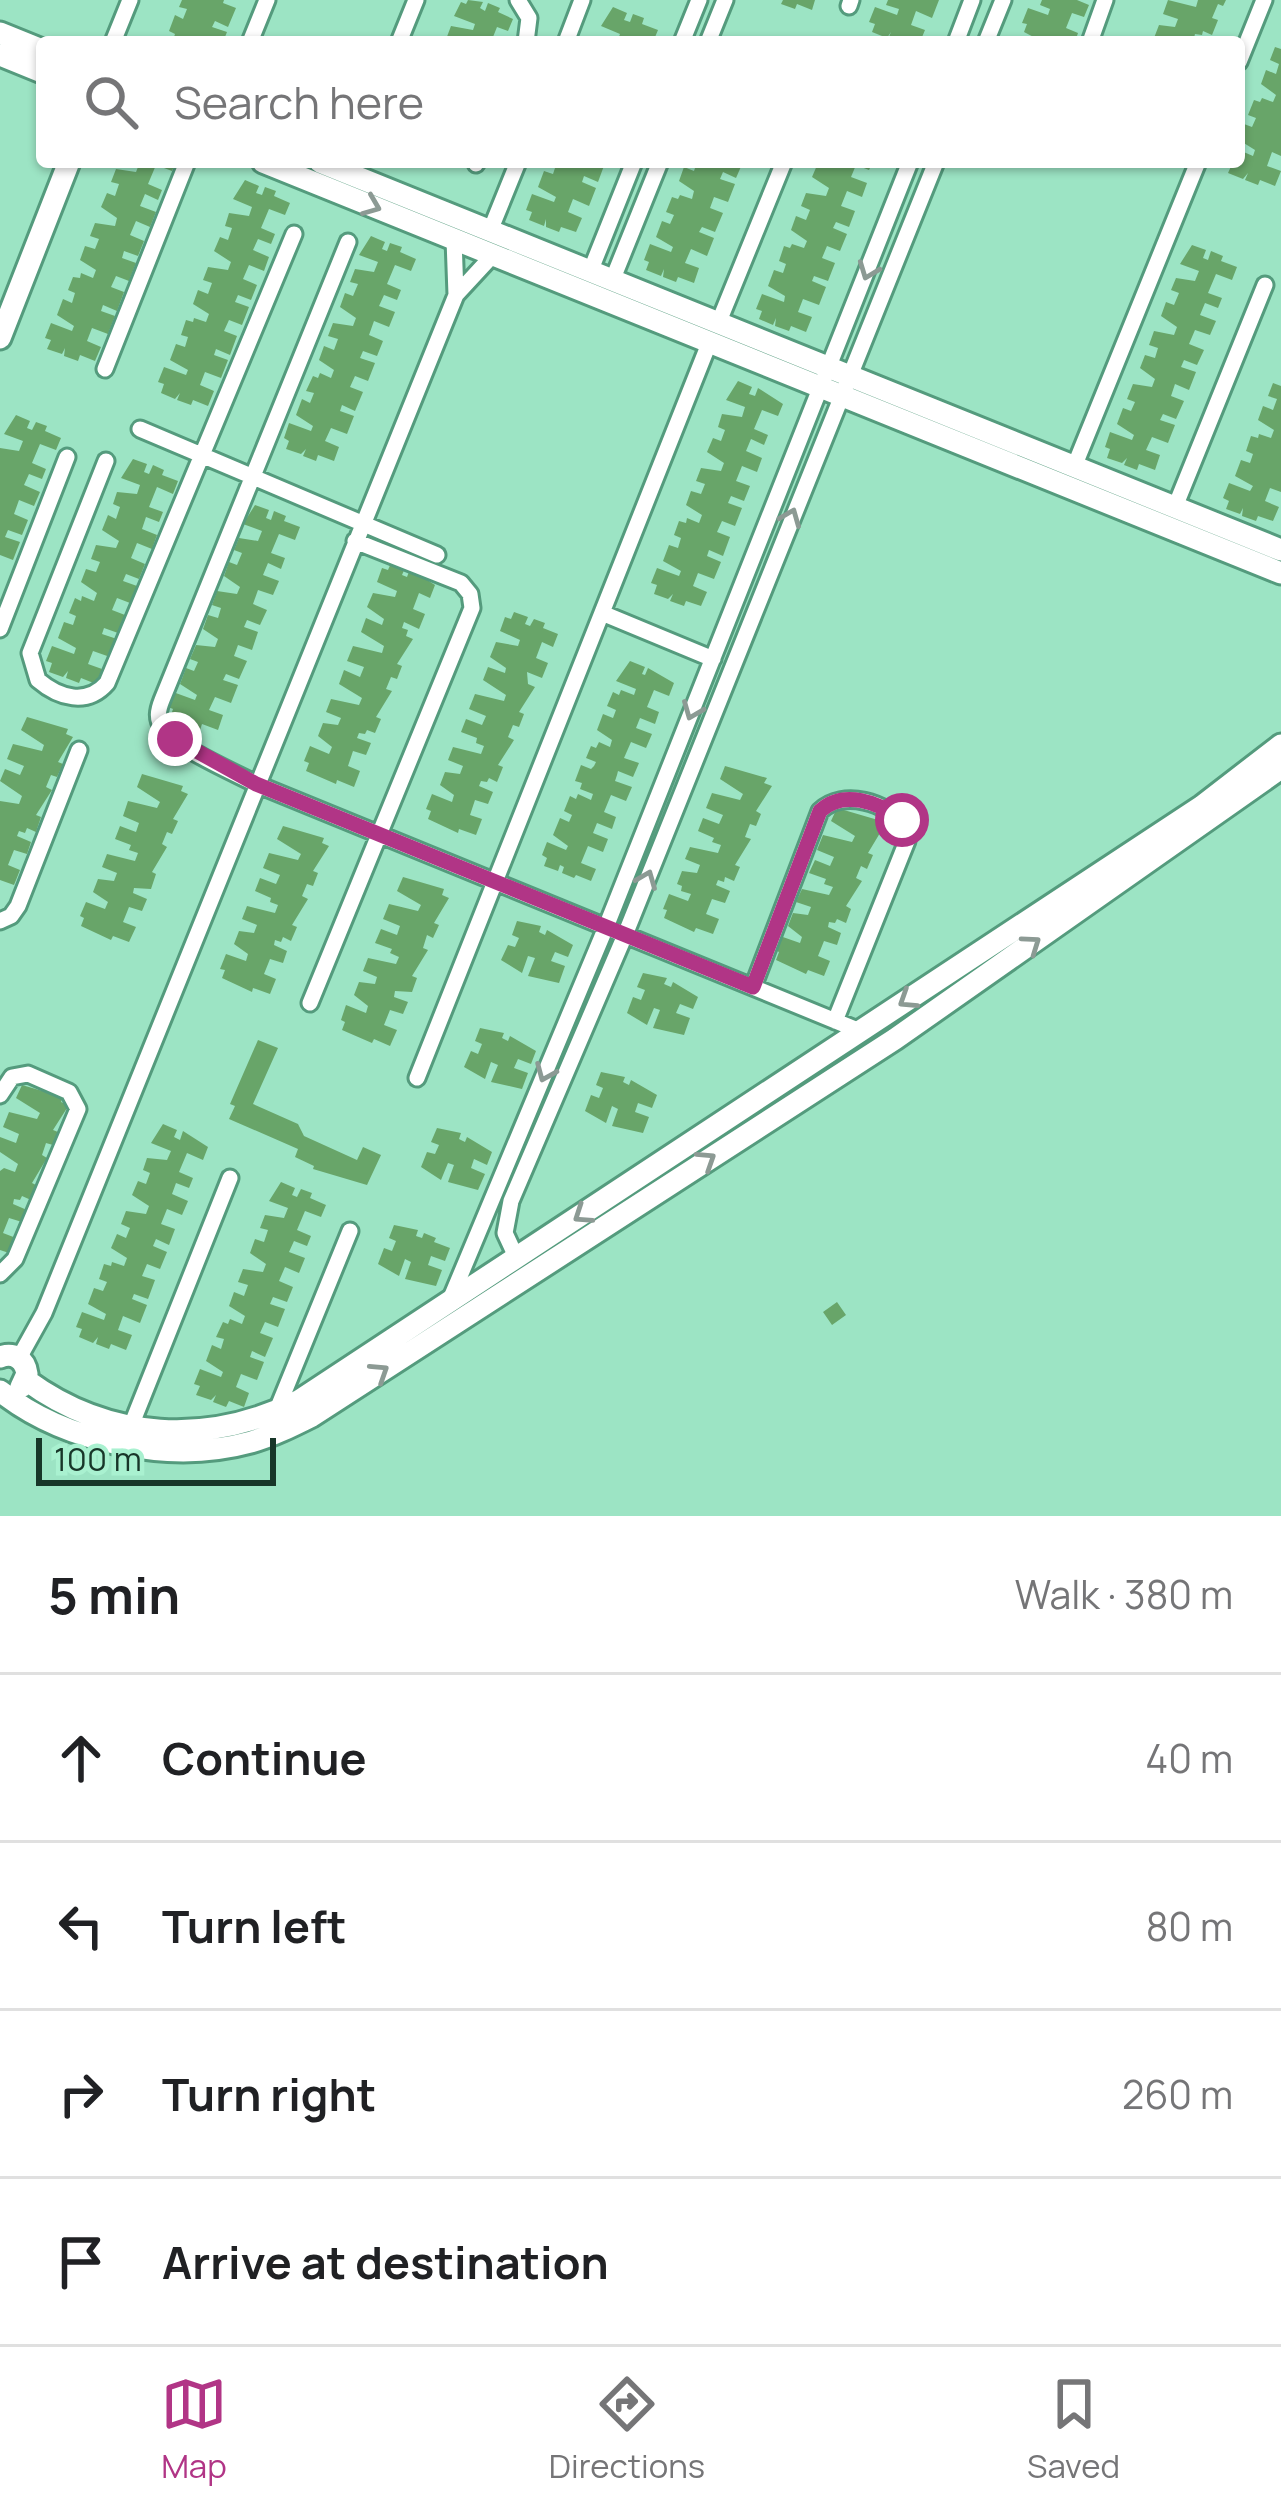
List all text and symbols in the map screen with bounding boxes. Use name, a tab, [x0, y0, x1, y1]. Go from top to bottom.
search box	[36, 36, 1245, 168]
icon: search	[78, 69, 144, 135]
text: Search here	[174, 71, 424, 133]
one-way arrow	[360, 192, 381, 216]
one-way arrow	[857, 260, 882, 281]
one-way arrow	[777, 507, 802, 528]
one-way arrow	[682, 700, 706, 721]
route end	[148, 712, 202, 766]
route start	[875, 793, 929, 847]
one-way arrow	[633, 870, 658, 891]
one-way arrow	[1019, 936, 1041, 958]
one-way arrow	[899, 985, 921, 1007]
one-way arrow	[535, 1061, 559, 1082]
one-way arrow	[694, 1153, 716, 1175]
one-way arrow	[574, 1201, 596, 1223]
one-way arrow	[366, 1365, 388, 1387]
scale bar	[36, 1432, 276, 1485]
text: 100 m	[54, 1436, 142, 1481]
text: 5 min	[48, 1560, 180, 1629]
text: Walk · 380 m	[1015, 1567, 1233, 1621]
icon: ahead	[48, 1725, 114, 1791]
text: Continue	[162, 1727, 367, 1789]
text: 40 m	[1145, 1731, 1233, 1785]
icon: left	[48, 1893, 114, 1959]
text: Turn left	[162, 1895, 347, 1957]
text: 80 m	[1146, 1899, 1233, 1953]
icon: right	[48, 2061, 114, 2127]
text: Turn right	[162, 2063, 376, 2125]
text: 260 m	[1122, 2067, 1233, 2121]
icon: arrive	[48, 2229, 114, 2295]
text: Arrive at destination	[162, 2231, 609, 2293]
tab: Map	[161, 2371, 227, 2488]
tab: Directions	[549, 2371, 705, 2488]
tab: Saved	[1027, 2371, 1120, 2488]

